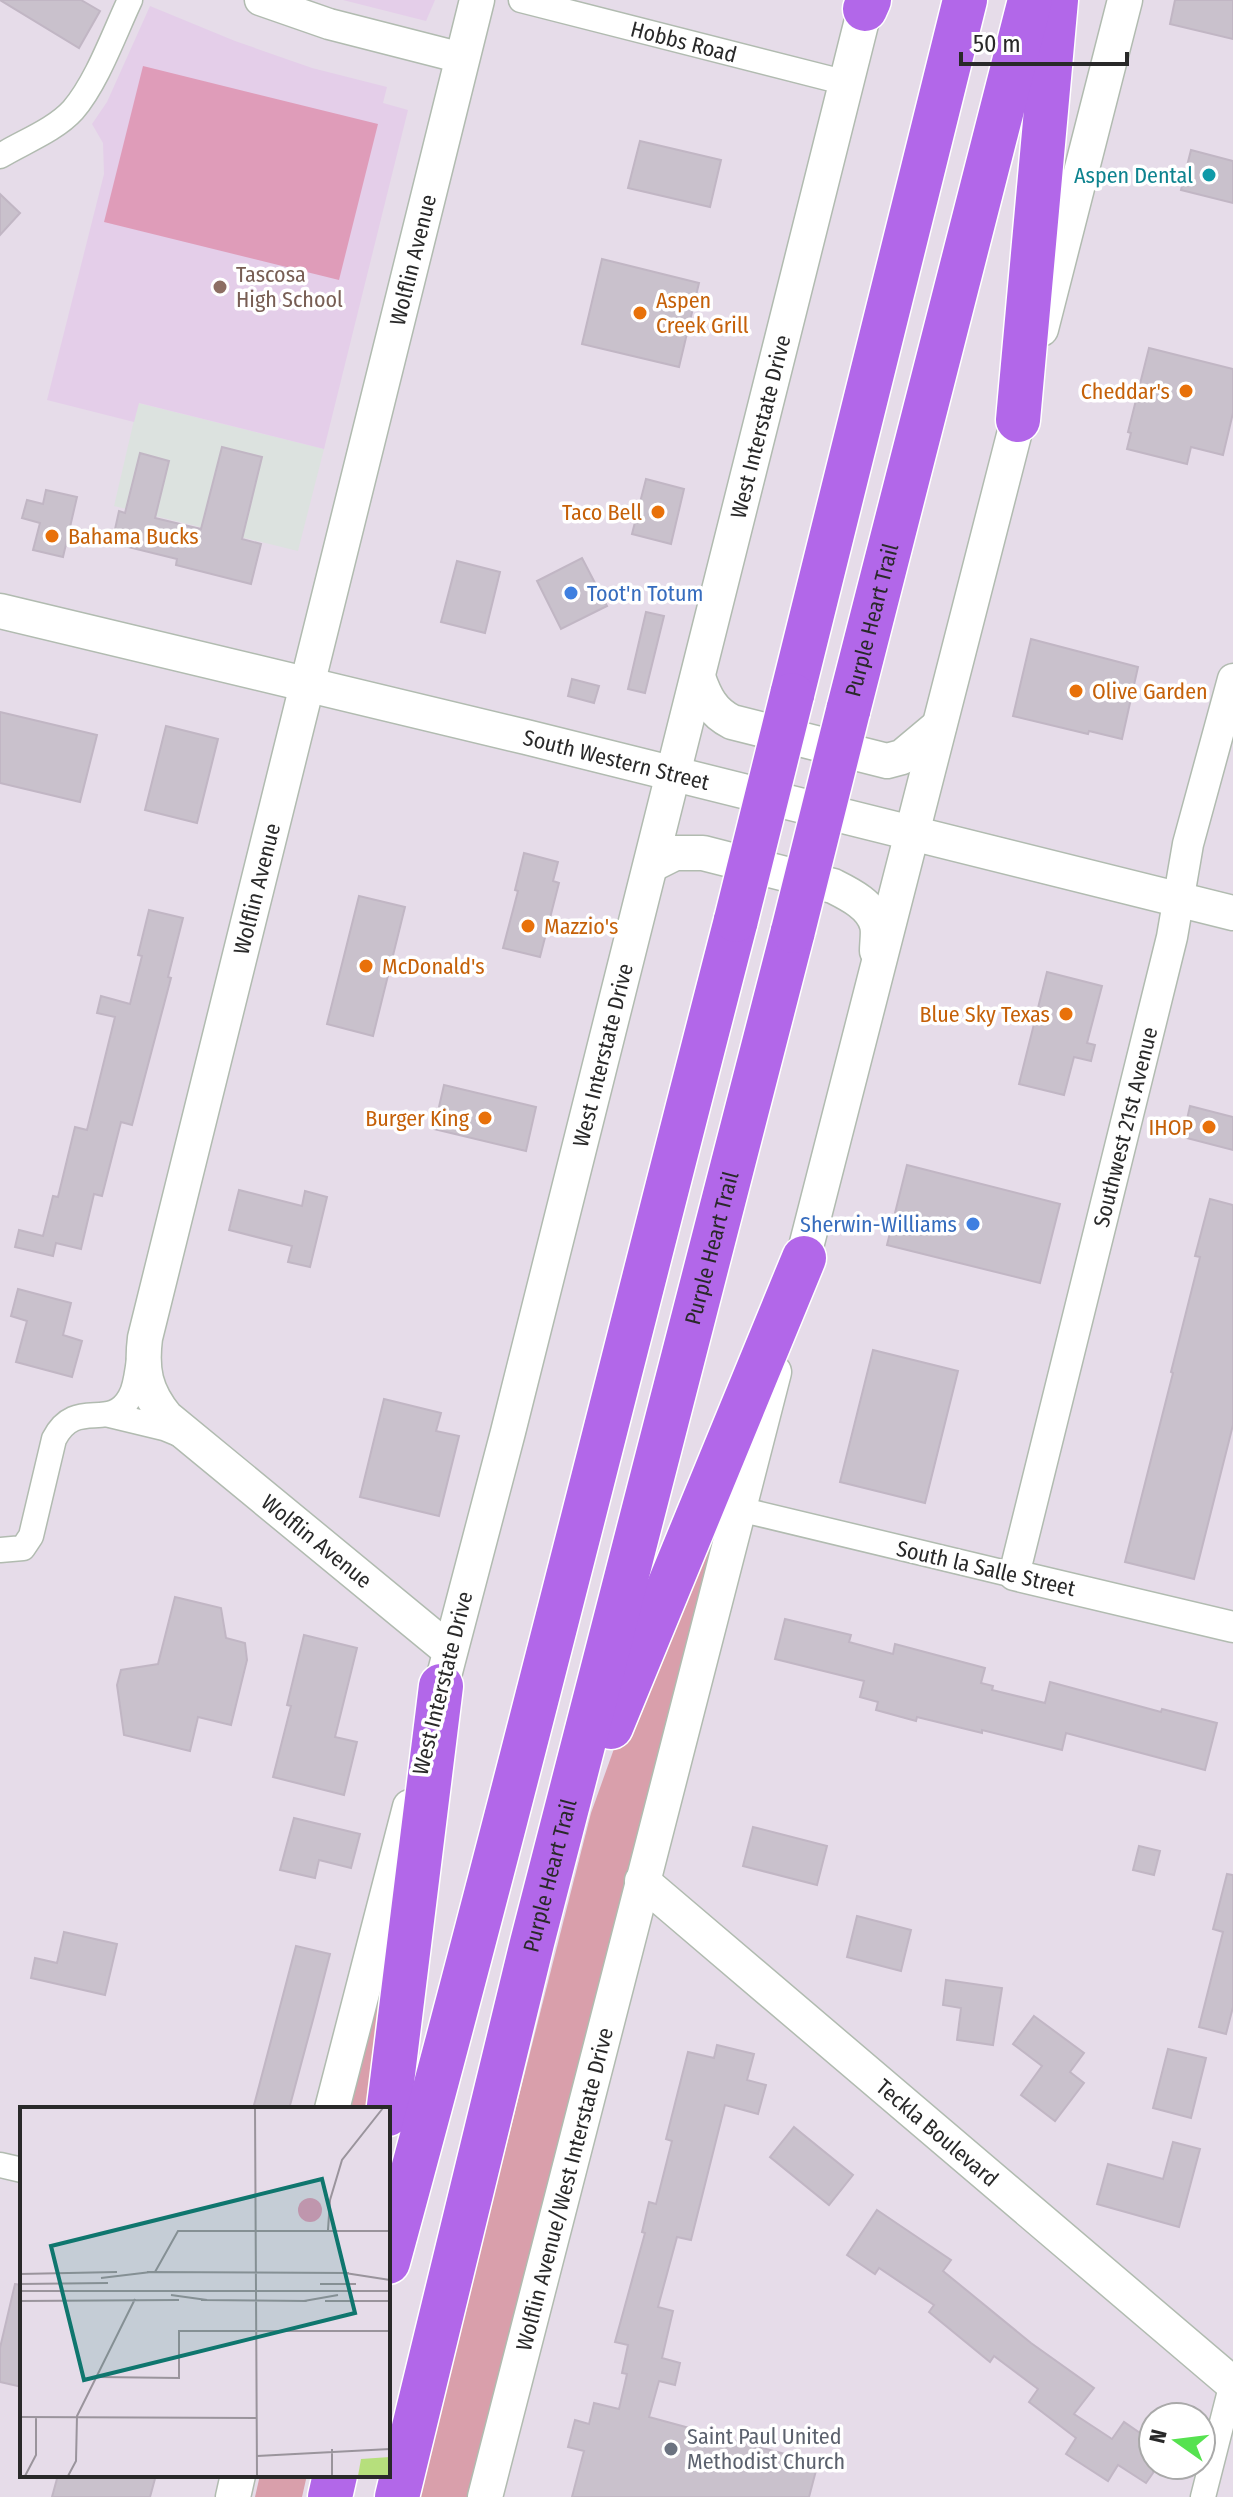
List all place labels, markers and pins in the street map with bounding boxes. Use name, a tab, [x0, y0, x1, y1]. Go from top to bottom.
place label: Aspen Dental	[1074, 162, 1193, 189]
marker: Aspen Dental	[1200, 166, 1218, 184]
place label: Tascosa High School	[236, 261, 343, 313]
marker: Tascosa High School	[211, 278, 229, 296]
place label: Aspen Creek Grill	[656, 287, 749, 339]
marker: Aspen Creek Grill	[631, 304, 649, 322]
place label: Cheddar's	[1081, 378, 1170, 405]
marker: Cheddar's	[1177, 382, 1195, 400]
place label: Taco Bell	[562, 499, 642, 526]
marker: Taco Bell	[649, 503, 667, 521]
place label: Bahama Bucks	[68, 523, 199, 550]
marker: Bahama Bucks	[43, 527, 61, 545]
place label: Toot'n Totum	[587, 580, 703, 607]
marker: Toot'n Totum	[562, 584, 580, 602]
place label: Olive Garden	[1092, 678, 1208, 705]
marker: Olive Garden	[1067, 682, 1085, 700]
place label: Mazzio's	[544, 913, 618, 940]
marker: Mazzio's	[519, 917, 537, 935]
place label: McDonald's	[382, 953, 485, 980]
marker: McDonald's	[357, 957, 375, 975]
place label: Blue Sky Texas	[919, 1001, 1050, 1028]
marker: Blue Sky Texas	[1057, 1005, 1075, 1023]
place label: Burger King	[365, 1105, 470, 1132]
marker: Burger King	[476, 1109, 494, 1127]
place label: IHOP	[1149, 1114, 1193, 1141]
marker: IHOP	[1200, 1118, 1218, 1136]
place label: Sherwin-Williams	[800, 1211, 957, 1238]
marker: Sherwin-Williams	[964, 1215, 982, 1233]
place label: Saint Paul United Methodist Church	[687, 2423, 845, 2475]
marker: Saint Paul United Methodist Church	[662, 2440, 680, 2458]

